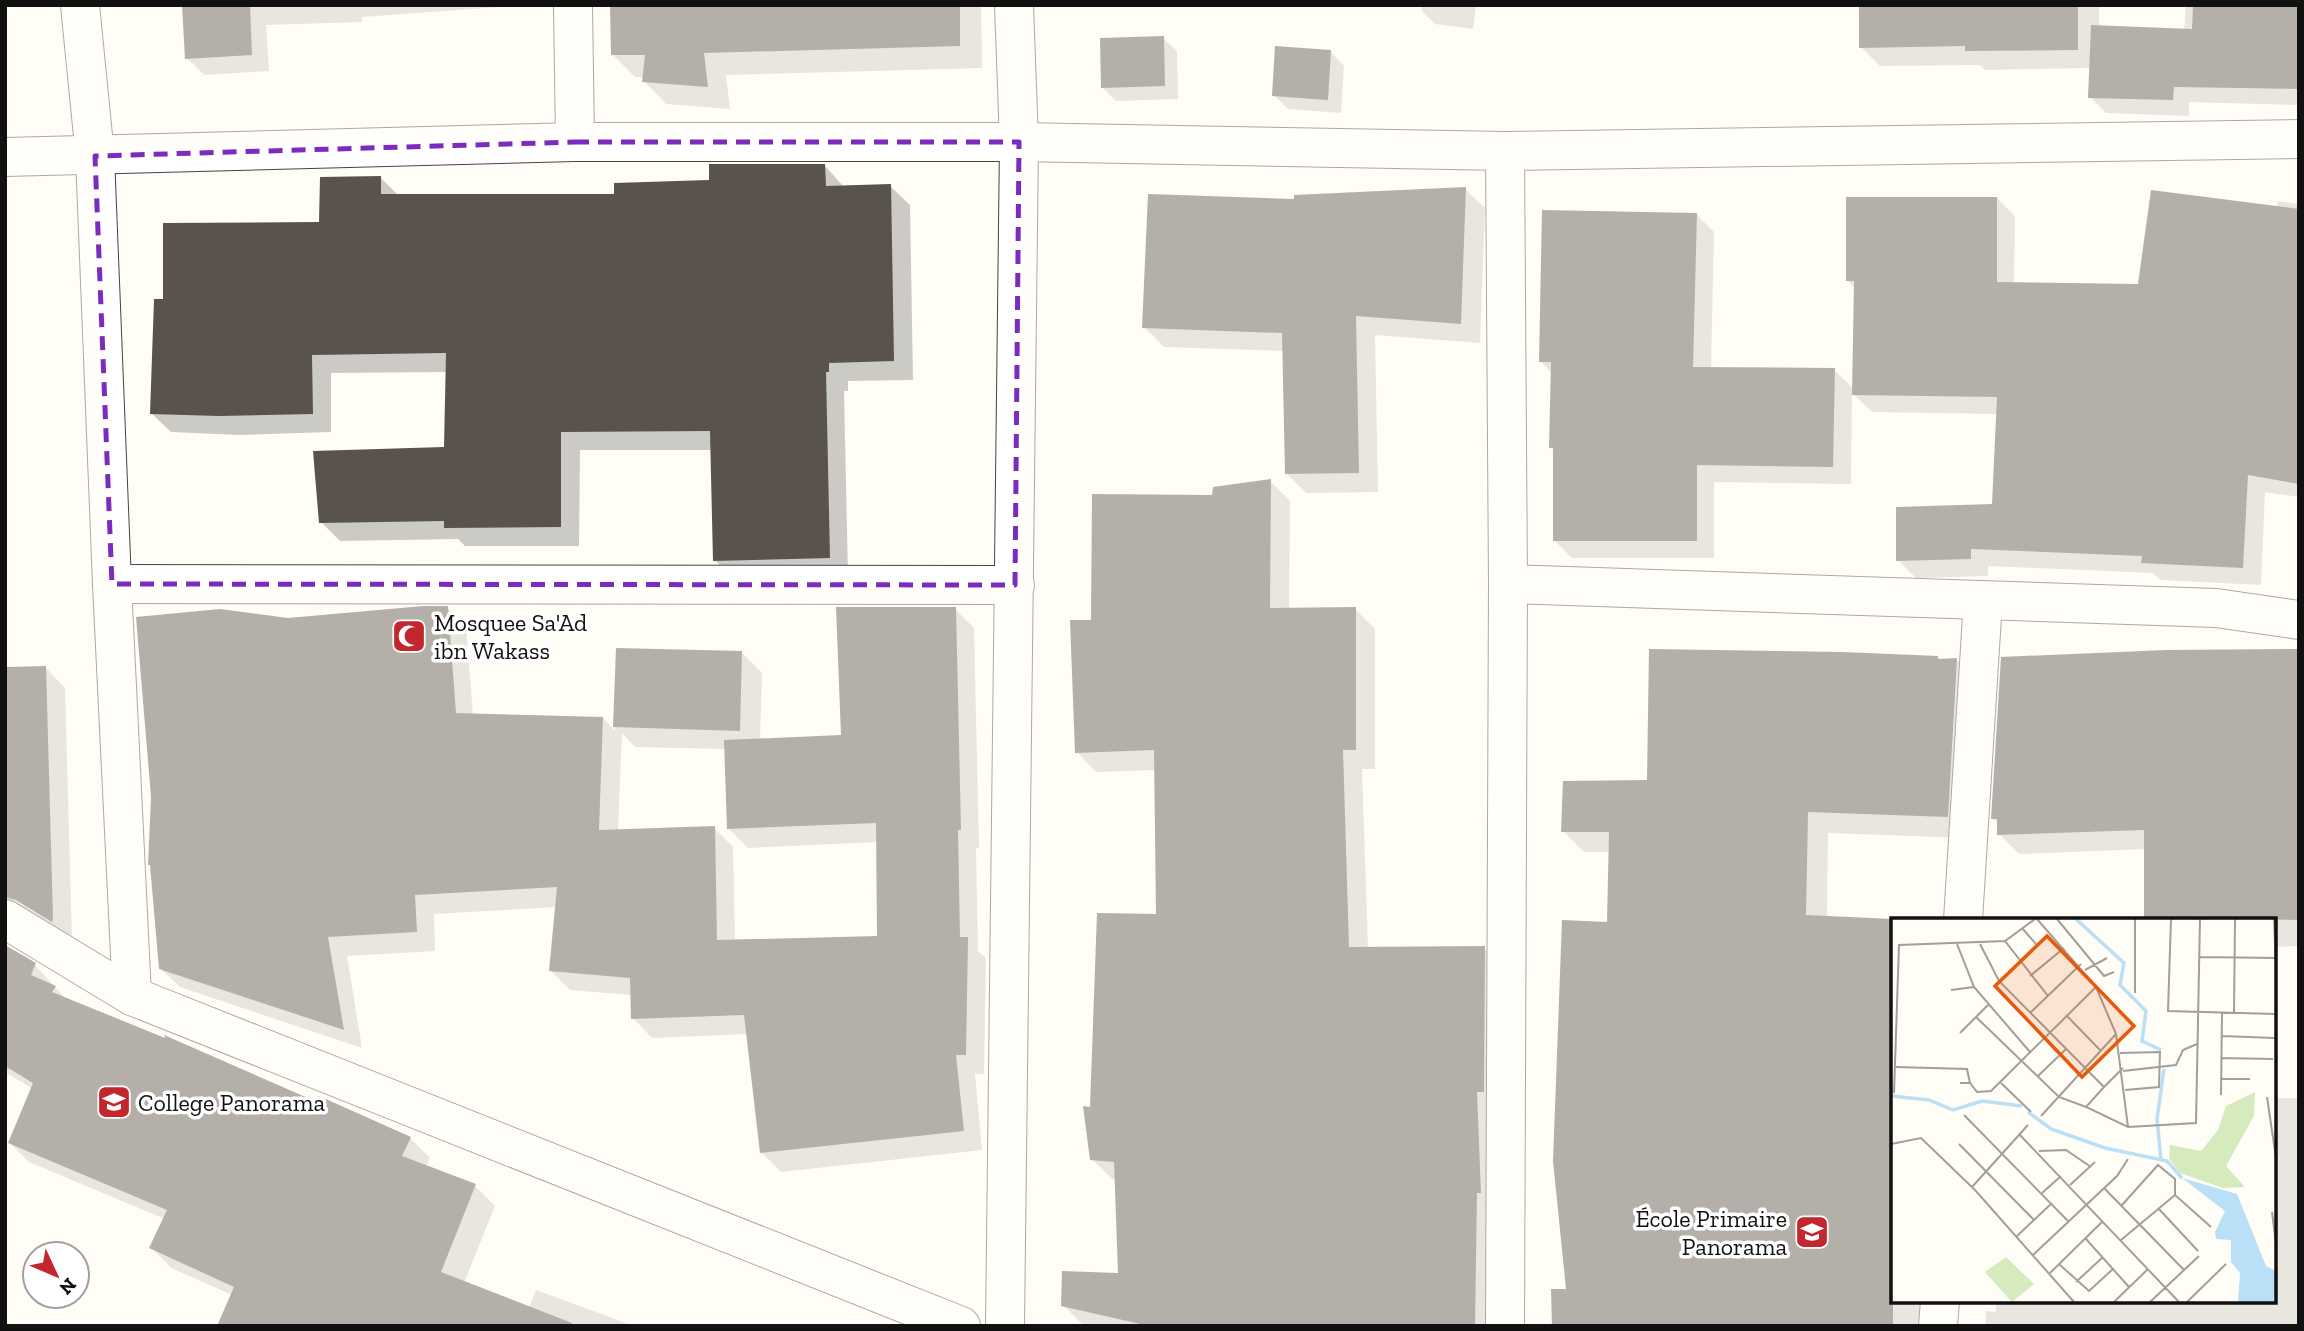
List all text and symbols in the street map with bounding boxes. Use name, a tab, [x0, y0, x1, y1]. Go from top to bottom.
place label: Mosquee Sa'Ad ibn Wakass	[434, 608, 587, 665]
mosque icon: Mosquee Sa'Ad ibn Wakass	[390, 617, 428, 655]
inset map	[1891, 918, 2276, 1303]
school or university icon: College Panorama	[95, 1083, 133, 1121]
place label: College Panorama	[138, 1088, 325, 1117]
place label: École Primaire Panorama	[1635, 1204, 1787, 1261]
school or university icon: École Primaire Panorama	[1793, 1213, 1831, 1251]
north arrow	[21, 1240, 91, 1310]
text: N	[55, 1273, 81, 1300]

